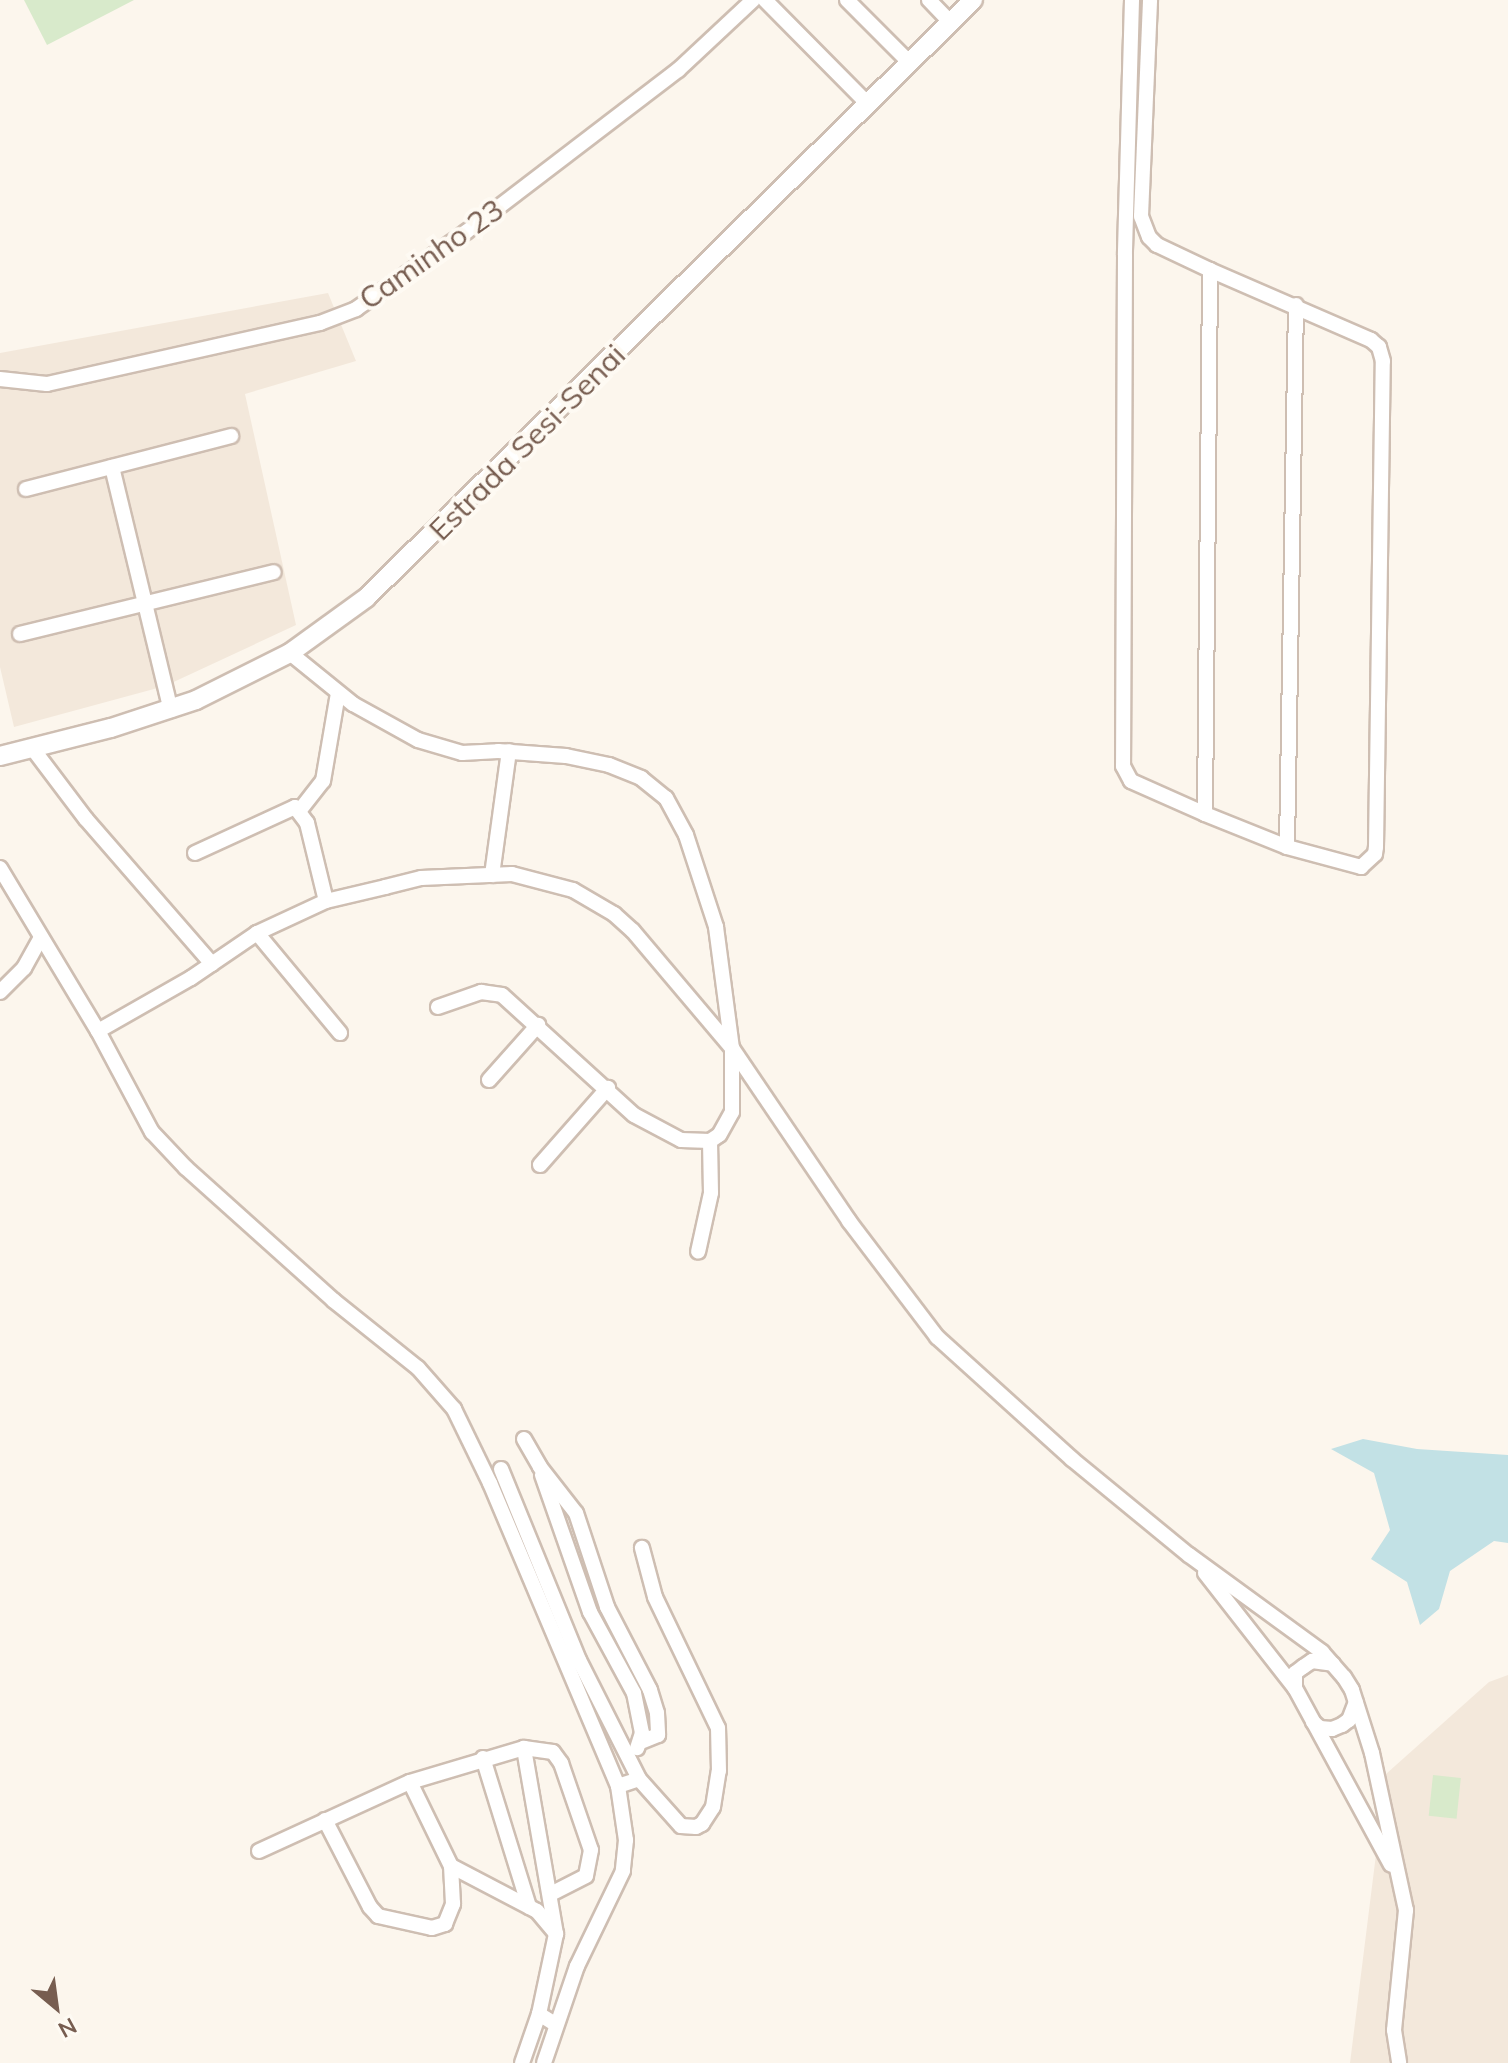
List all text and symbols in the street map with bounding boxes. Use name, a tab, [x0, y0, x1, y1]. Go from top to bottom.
street label: Caminho 23	[352, 191, 510, 317]
street label: Estrada Sesi-Senai	[422, 337, 632, 547]
north arrow	[16, 1967, 96, 2047]
text: N	[54, 2012, 82, 2044]

